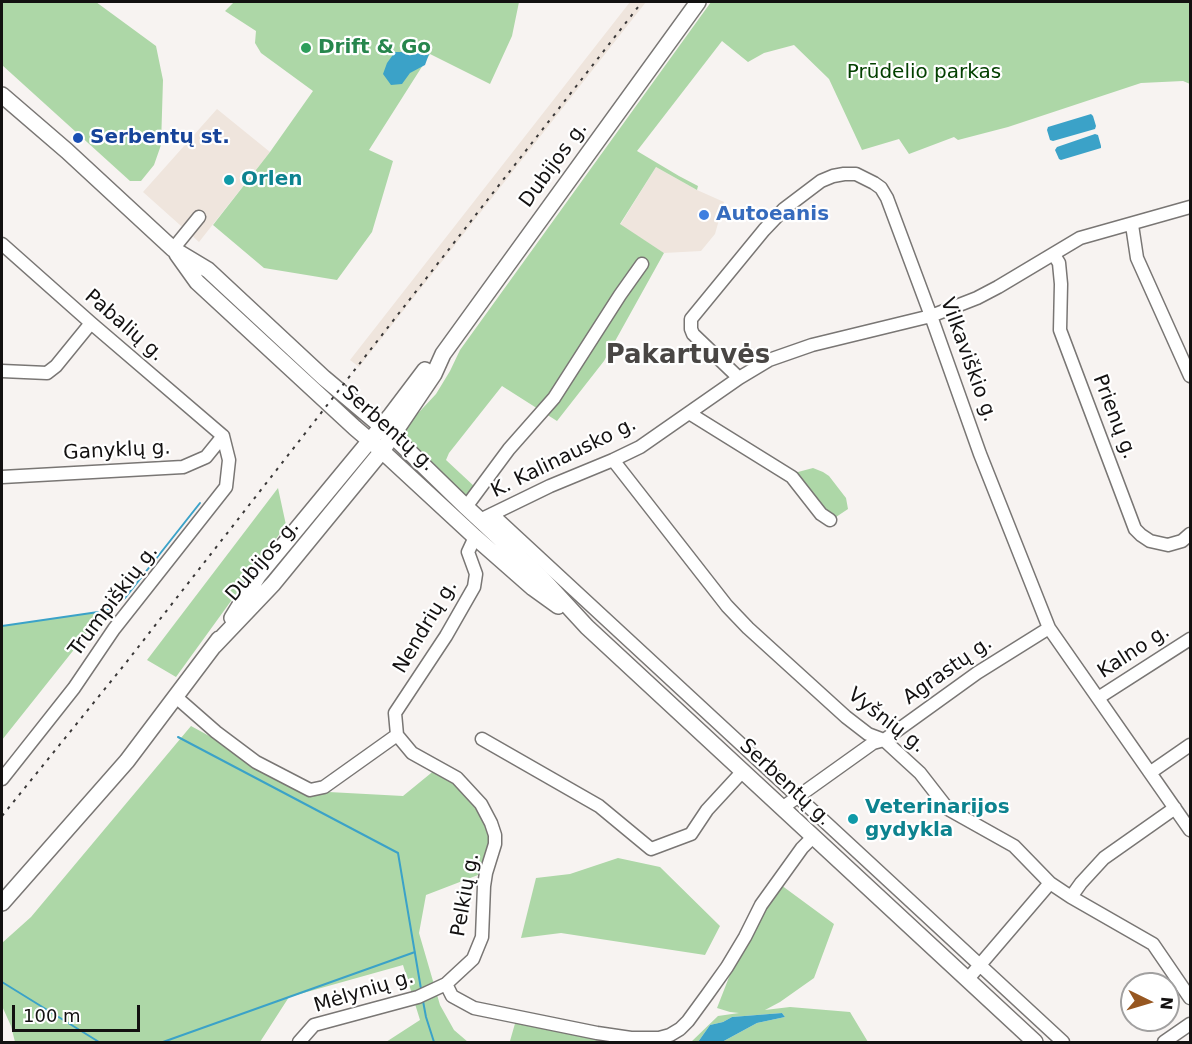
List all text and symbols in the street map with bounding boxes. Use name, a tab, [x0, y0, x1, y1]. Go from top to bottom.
place label: Drift & Go	[318, 36, 431, 60]
marker: Drift & Go	[299, 41, 313, 55]
park label: Prūdelio parkas	[847, 61, 1001, 85]
street label: Dubijos g.	[515, 118, 593, 212]
place label: Serbentų st.	[90, 126, 230, 150]
marker: Serbentų st.	[71, 131, 85, 145]
place label: Orlen	[241, 168, 303, 192]
marker: Orlen	[222, 173, 236, 187]
place label: Autoeanis	[716, 203, 829, 227]
marker: Autoeanis	[697, 208, 711, 222]
street label: Pabalių g.	[79, 285, 169, 367]
street label: Vilkaviškio g.	[934, 295, 1002, 425]
district label: Pakartuvės	[606, 340, 770, 372]
street label: Prienų g.	[1087, 371, 1141, 463]
street label: Serbentų g.	[337, 381, 439, 477]
street label: K. Kalinausko g.	[488, 412, 640, 504]
street label: Ganyklų g.	[63, 436, 171, 466]
street label: Dubijos g.	[221, 515, 305, 607]
street label: Trumpiškių g.	[64, 540, 164, 662]
street label: Nendrių g.	[389, 576, 463, 678]
street label: Kalno g.	[1094, 620, 1174, 684]
street label: Agrastų g.	[899, 632, 997, 710]
street label: Vyšnių g.	[842, 683, 930, 759]
street label: Serbentų g.	[734, 734, 836, 832]
place label: Veterinarijos gydykla	[865, 796, 1010, 843]
marker: Veterinarijos gydykla	[846, 812, 860, 826]
street label: Pelkių g.	[447, 851, 485, 939]
street label: Mėlynių g.	[311, 965, 417, 1019]
north arrow	[1120, 972, 1180, 1032]
scale bar	[15, 993, 142, 1031]
text: N	[1156, 996, 1176, 1011]
text: 100 m	[23, 1005, 81, 1026]

